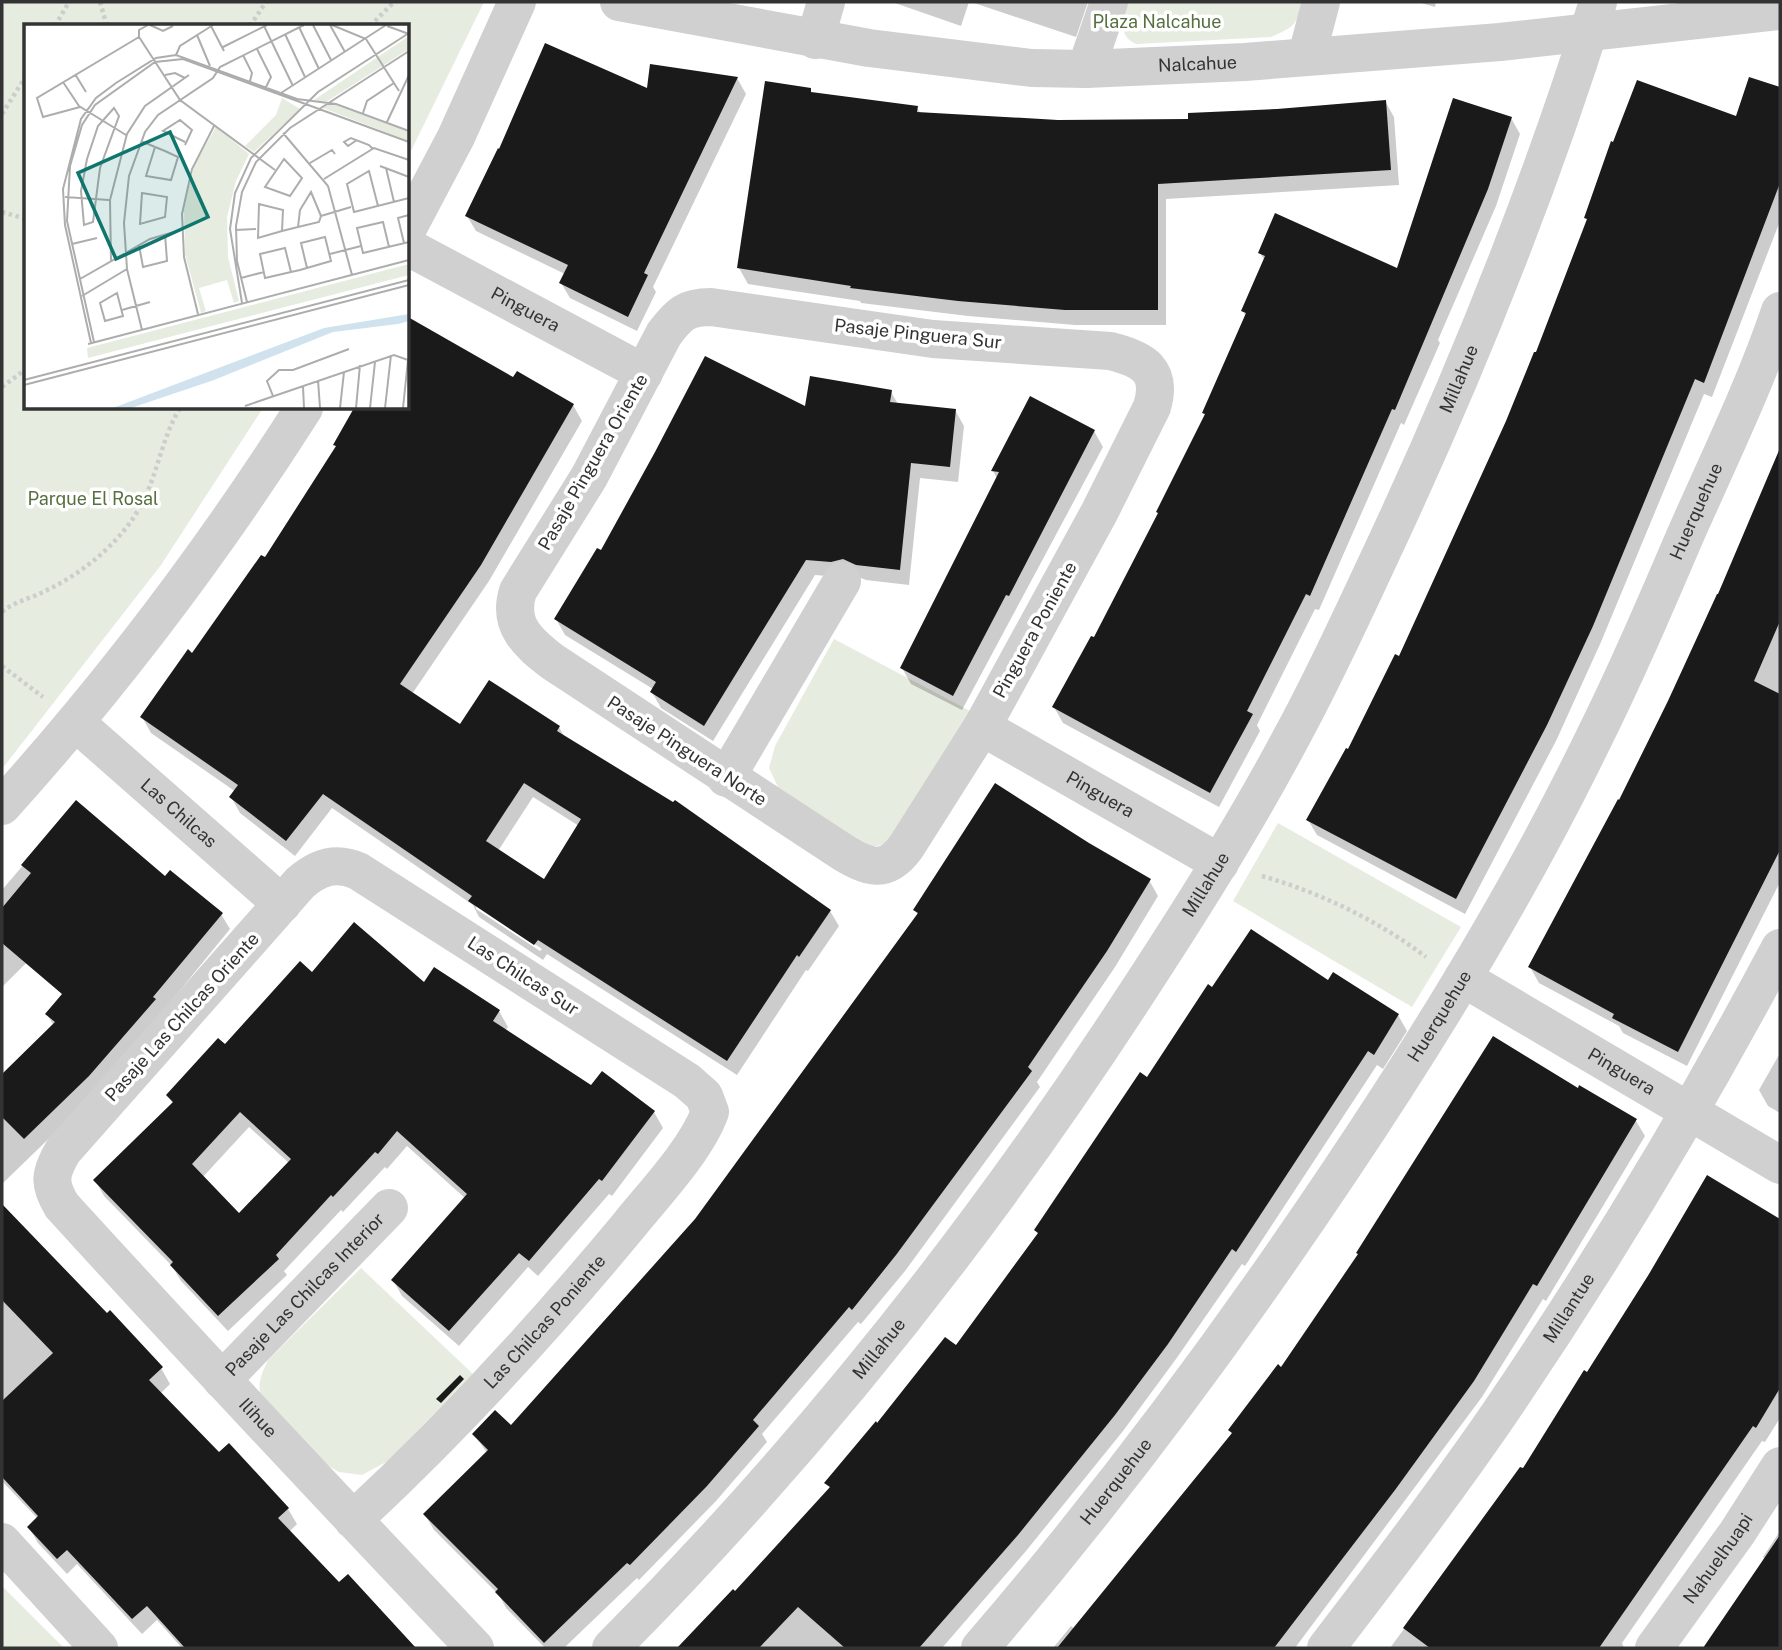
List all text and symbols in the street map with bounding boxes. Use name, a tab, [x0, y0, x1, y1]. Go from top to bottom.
park label: Plaza Nalcahue	[1093, 11, 1221, 32]
inset map	[24, 24, 410, 410]
street label: Nalcahue	[1157, 51, 1237, 76]
street label: Pinguera	[488, 282, 563, 336]
street label: Pasaje Pinguera Sur	[833, 314, 1003, 353]
street label: Millahue	[1435, 342, 1482, 416]
street label: Pasaje Pinguera Oriente	[533, 370, 652, 554]
street label: Huerquehue	[1665, 459, 1727, 563]
park label: Parque El Rosal	[27, 488, 159, 509]
street label: Pinguera Poniente	[988, 558, 1081, 702]
street label: Pasaje Pinguera Norte	[604, 691, 771, 810]
street label: Pinguera	[1063, 766, 1138, 822]
street label: Las Chilcas	[137, 774, 221, 852]
street label: Millahue	[1178, 848, 1233, 921]
street label: Pasaje Las Chilcas Oriente	[100, 928, 263, 1105]
street label: Las Chilcas Sur	[464, 932, 583, 1019]
street label: Huerquehue	[1403, 966, 1475, 1066]
street label: Pinguera	[1584, 1043, 1659, 1099]
street label: Pasaje Las Chilcas Interior	[221, 1208, 388, 1380]
street label: Las Chilcas Poniente	[479, 1250, 610, 1393]
street label: Millantue	[1538, 1269, 1599, 1347]
street label: Millahue	[848, 1314, 910, 1383]
street label: Ilihue	[235, 1394, 282, 1442]
street label: Huerquehue	[1075, 1434, 1156, 1529]
street label: Nahuelhuapi	[1678, 1509, 1757, 1608]

